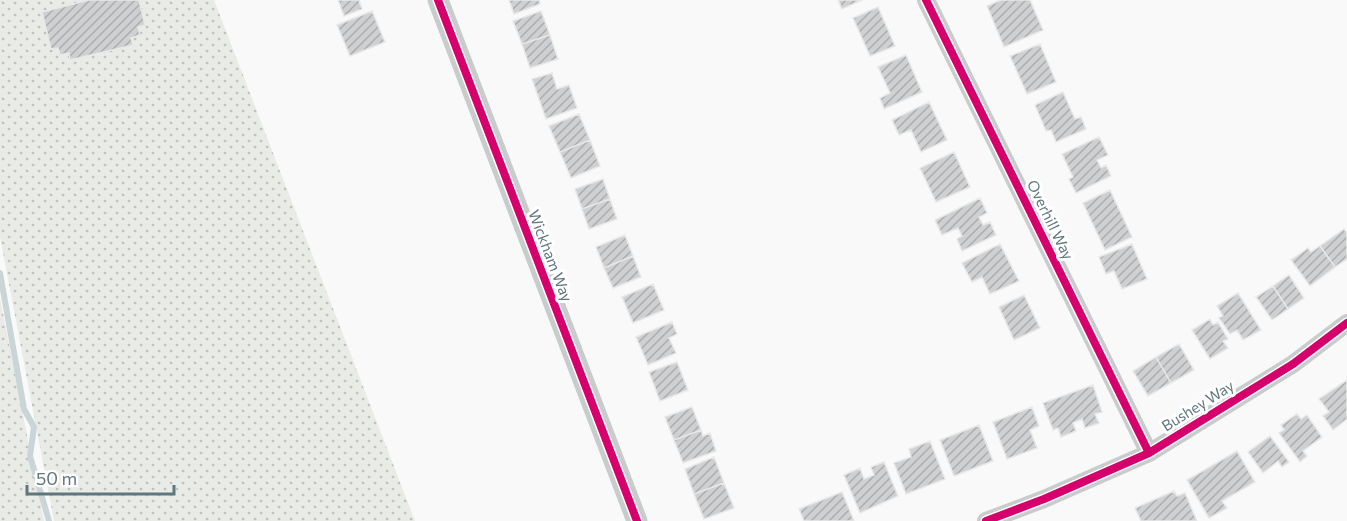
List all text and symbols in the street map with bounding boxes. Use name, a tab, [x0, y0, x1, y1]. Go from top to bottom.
street label: Overhill Way	[1024, 177, 1078, 263]
street label: Wickham Way	[525, 207, 577, 304]
street label: Bushey Way	[1158, 376, 1237, 434]
scale bar	[27, 458, 174, 496]
text: 50 m	[36, 467, 77, 489]

